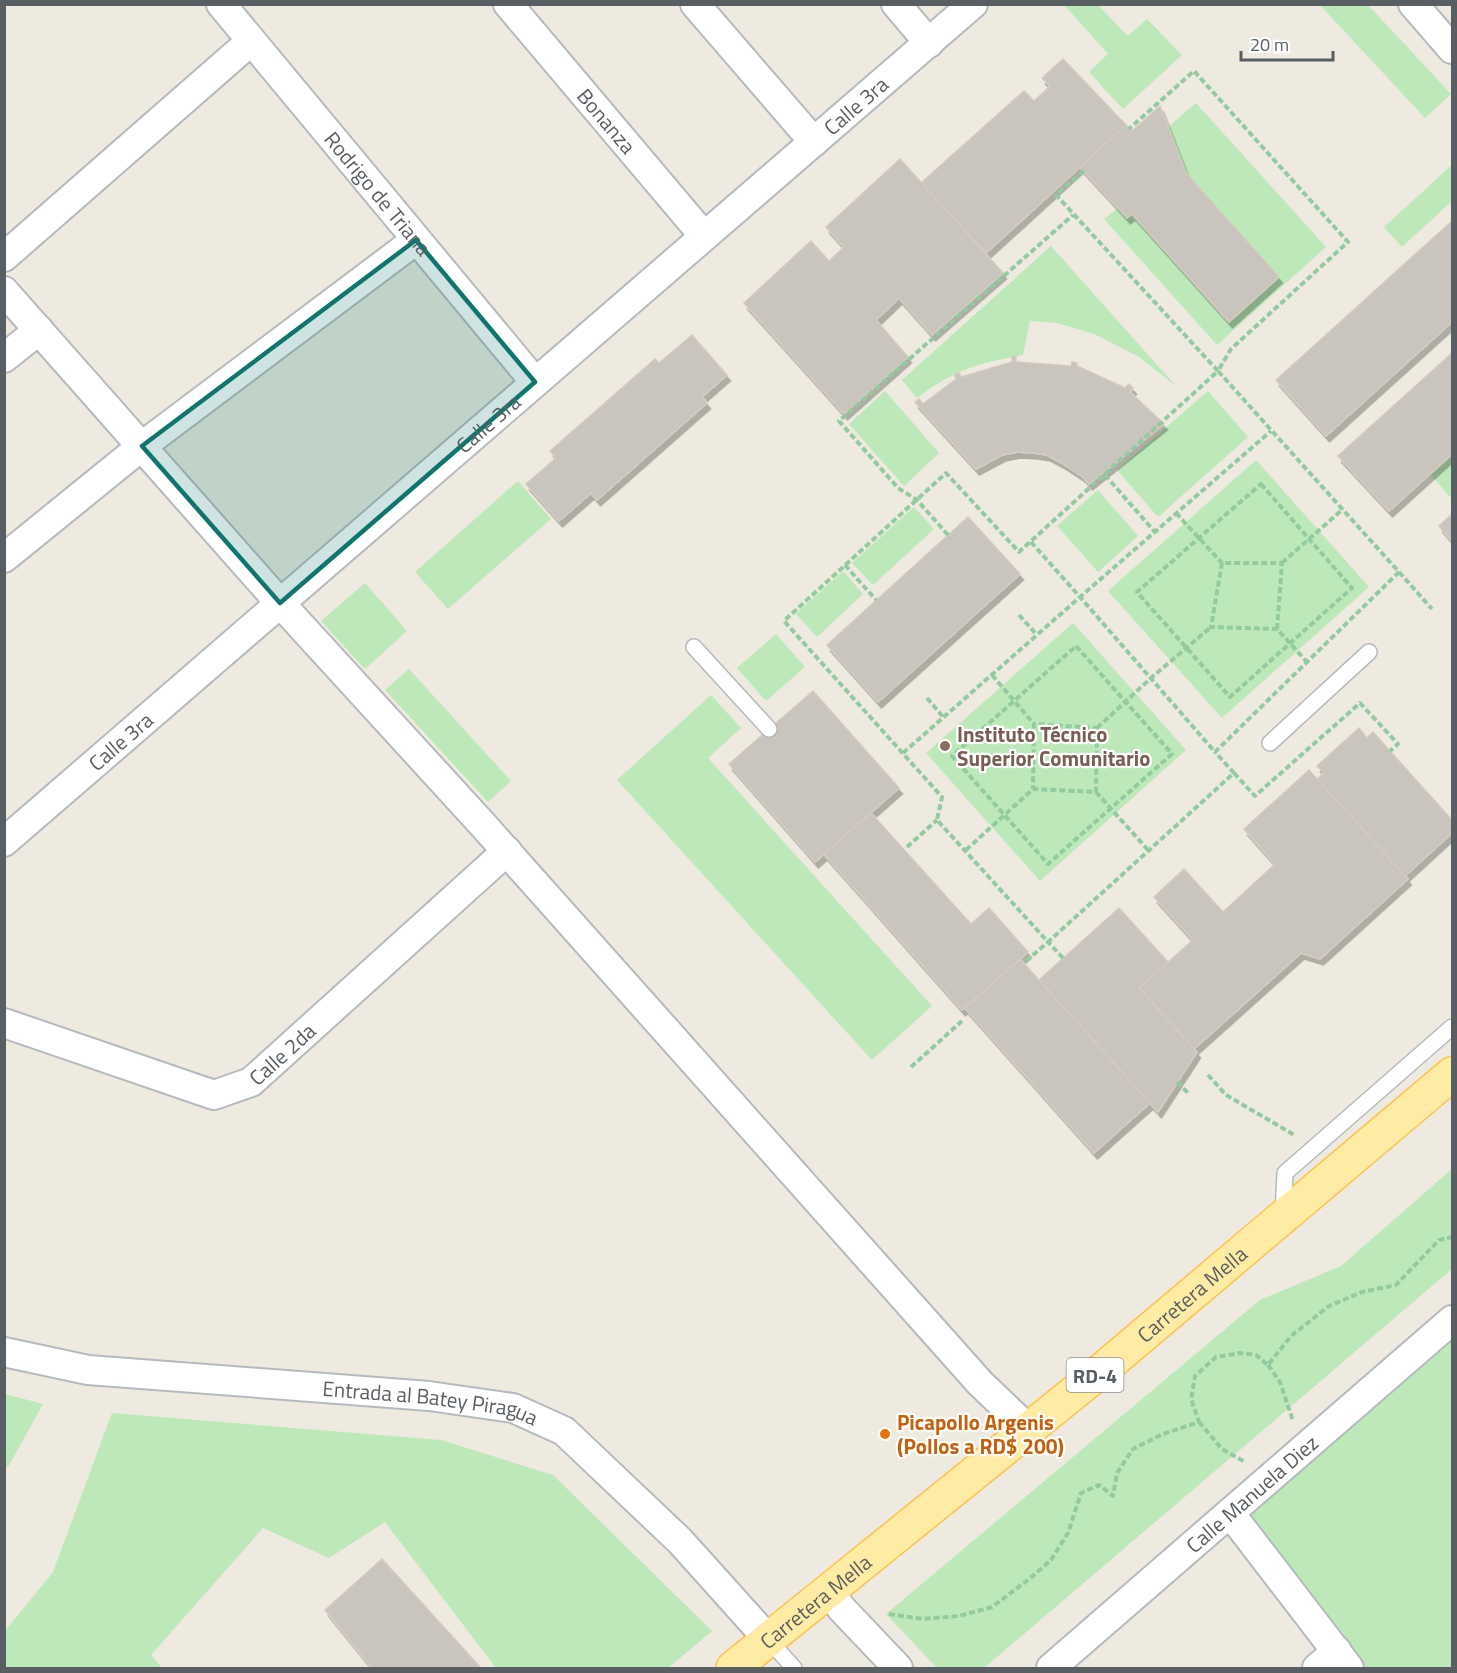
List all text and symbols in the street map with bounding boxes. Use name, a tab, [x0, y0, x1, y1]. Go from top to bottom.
scale bar	[1241, 24, 1332, 62]
text: 20 m	[1250, 31, 1289, 58]
street label: Calle 3ra	[816, 68, 895, 143]
street label: Bonanza	[570, 81, 644, 161]
street label: Rodrigo de Triana	[317, 124, 440, 263]
street label: Calle 3ra	[449, 386, 528, 460]
street label: Calle 3ra	[81, 704, 160, 778]
place label: Instituto Técnico Superior Comunitario	[957, 718, 1150, 774]
marker: Instituto Técnico Superior Comunitario	[938, 739, 952, 753]
street label: Calle 2da	[241, 1015, 323, 1093]
street label: Carretera Mella	[1130, 1238, 1254, 1350]
road number: RD-4	[1066, 1358, 1124, 1392]
street label: Entrada al Batey Piragua	[321, 1372, 544, 1434]
place label: Picapollo Argenis (Pollos a RD$ 200)	[897, 1406, 1064, 1462]
marker: Picapollo Argenis (Pollos a RD$ 200)	[878, 1427, 892, 1441]
street label: Calle Manuela Diez	[1179, 1427, 1325, 1560]
street label: Carretera Mella	[753, 1546, 879, 1656]

